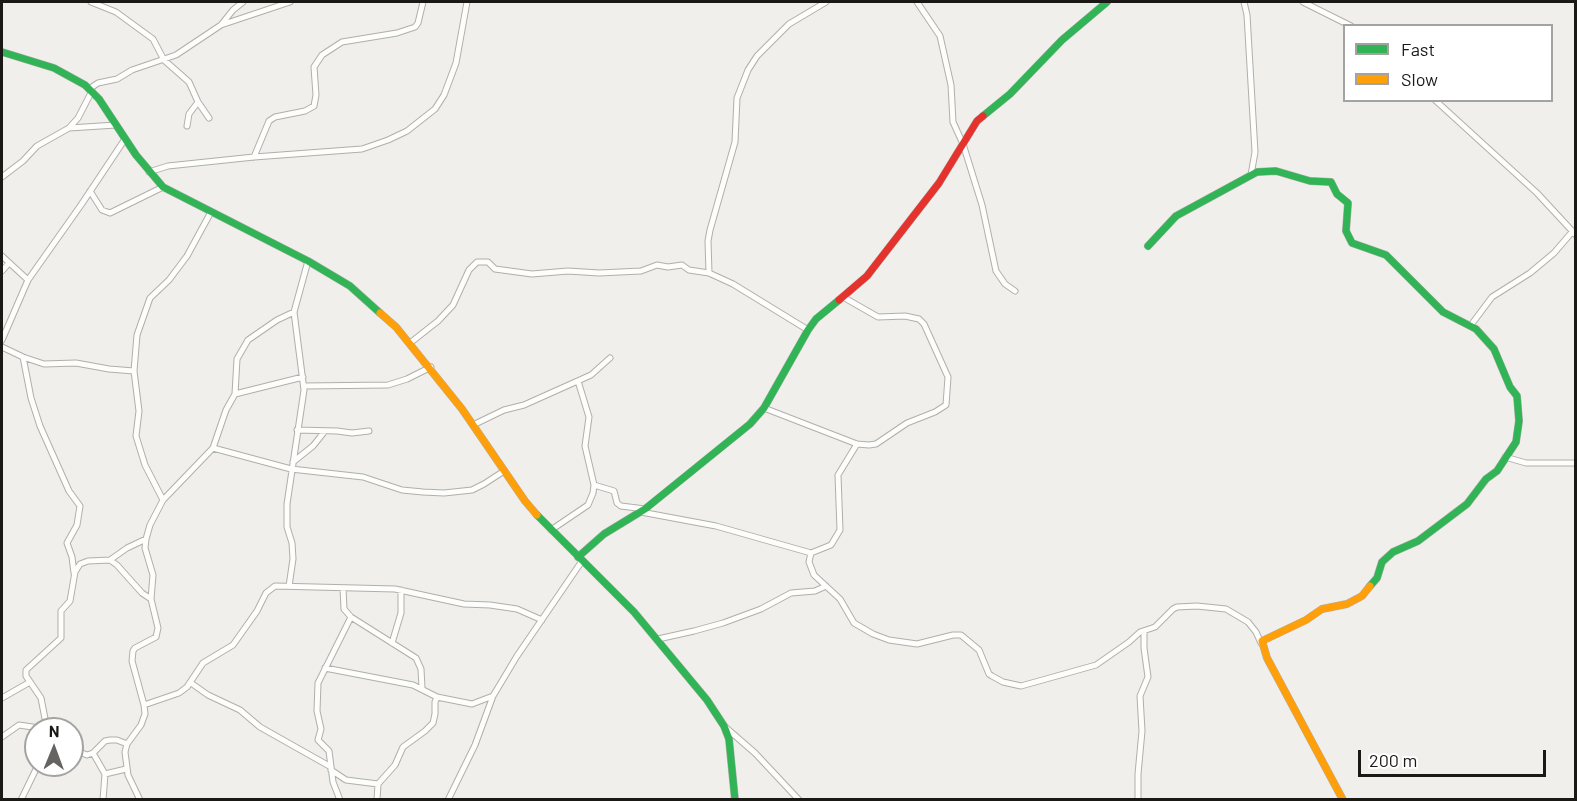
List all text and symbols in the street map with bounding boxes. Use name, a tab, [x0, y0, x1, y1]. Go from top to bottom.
legend	[1343, 24, 1553, 102]
text: Fast	[1401, 38, 1435, 60]
text: Slow	[1401, 68, 1438, 90]
north arrow	[24, 717, 84, 777]
text: N	[49, 721, 60, 740]
scale bar	[1361, 738, 1548, 776]
text: 200 m	[1369, 749, 1417, 771]

